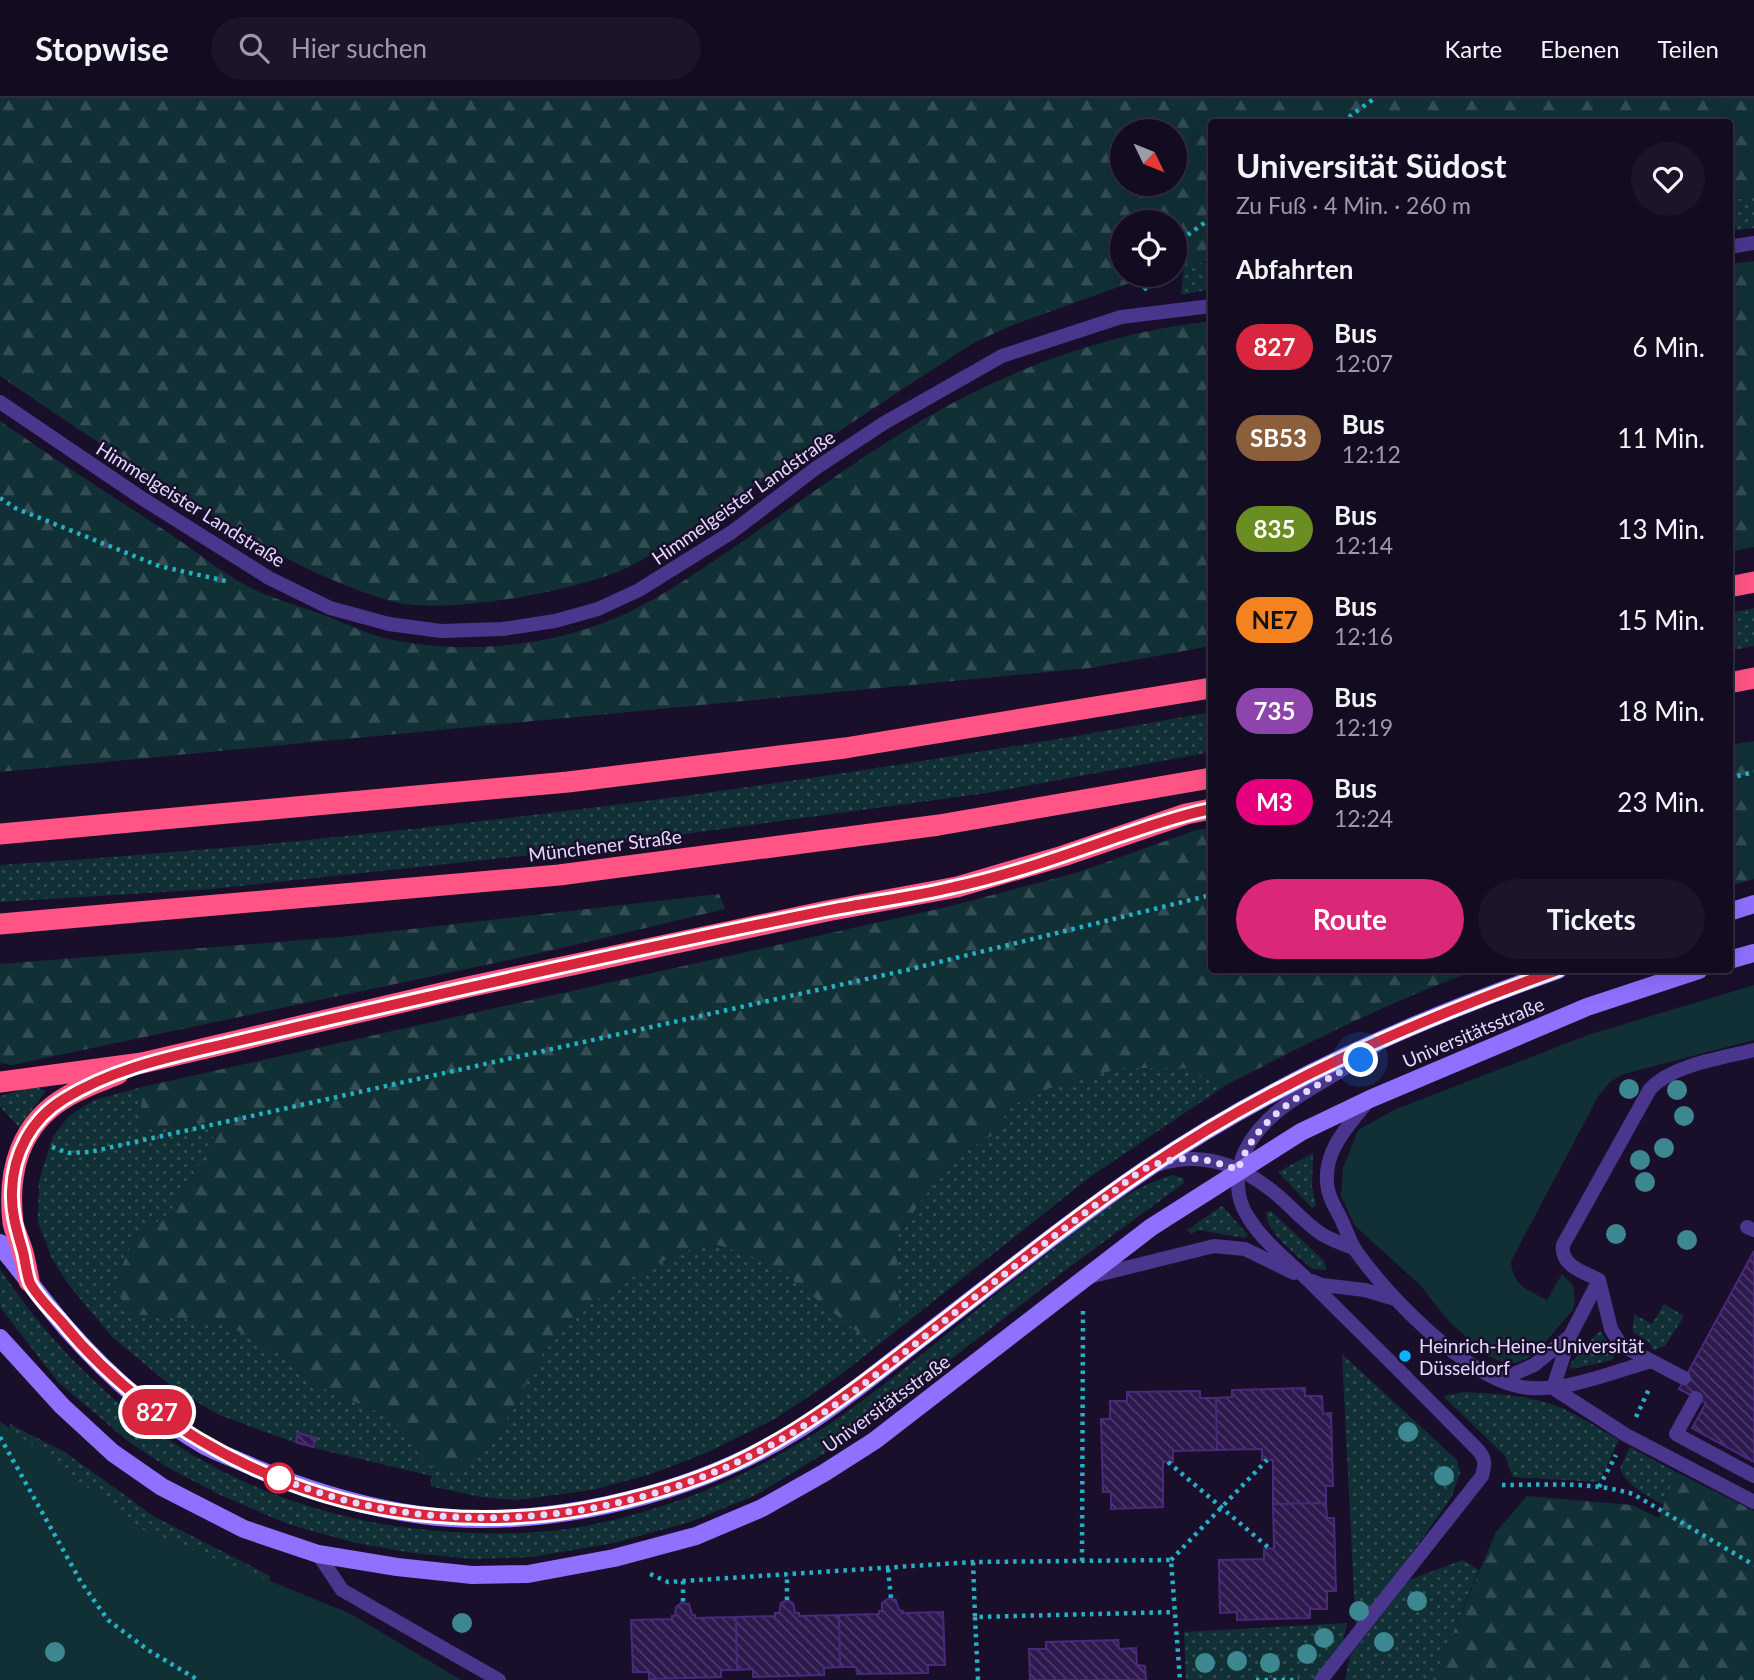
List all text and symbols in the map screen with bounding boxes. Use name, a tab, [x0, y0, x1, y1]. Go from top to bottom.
search box	[211, 17, 701, 80]
text: Stopwise	[35, 28, 169, 68]
icon: search	[235, 29, 273, 67]
text: Hier suchen	[291, 32, 427, 64]
text: Karte	[1445, 34, 1502, 63]
text: Ebenen	[1540, 34, 1620, 63]
text: Teilen	[1658, 34, 1719, 63]
north arrow	[1110, 119, 1186, 196]
map controls	[1110, 119, 1187, 287]
button: heart	[1631, 142, 1705, 216]
text: Universität Südost	[1236, 145, 1507, 185]
text: Zu Fuß · 4 Min. · 260 m	[1236, 191, 1471, 219]
button: locate	[1110, 210, 1187, 287]
text: Abfahrten	[1236, 253, 1354, 285]
text: Bus	[1334, 317, 1377, 349]
text: 6 Min.	[1632, 331, 1705, 363]
text: 827	[1254, 332, 1295, 361]
text: 12:07	[1334, 349, 1393, 377]
text: Bus	[1342, 408, 1385, 440]
text: 11 Min.	[1617, 422, 1705, 454]
text: SB53	[1250, 423, 1307, 452]
street label: Himmelgeister Landstraße	[647, 425, 839, 569]
street label: Himmelgeister Landstraße	[92, 436, 290, 572]
text: 12:12	[1342, 440, 1401, 468]
text: Bus	[1334, 499, 1377, 531]
text: 13 Min.	[1617, 513, 1705, 545]
text: 835	[1254, 514, 1295, 543]
text: 12:14	[1334, 531, 1393, 559]
text: Bus	[1334, 590, 1377, 622]
text: 15 Min.	[1617, 604, 1705, 636]
text: NE7	[1251, 605, 1298, 634]
text: 12:16	[1334, 622, 1393, 650]
text: Bus	[1334, 681, 1377, 713]
text: 18 Min.	[1617, 695, 1705, 727]
text: 735	[1254, 696, 1295, 725]
text: 12:19	[1334, 713, 1393, 741]
text: Bus	[1334, 772, 1377, 804]
text: 23 Min.	[1617, 786, 1705, 818]
text: M3	[1256, 787, 1293, 816]
text: 12:24	[1334, 804, 1393, 832]
street label: Münchener Straße	[527, 824, 683, 866]
button: Route	[1236, 879, 1464, 959]
button: Tickets	[1478, 879, 1705, 959]
street label: Universitätsstraße	[1399, 992, 1547, 1072]
your location	[1343, 1042, 1378, 1077]
place label: Heinrich-Heine-Universität Düsseldorf	[1419, 1334, 1644, 1379]
marker: Heinrich-Heine-Universität Düsseldorf	[1397, 1348, 1413, 1364]
street label: Universitätsstraße	[818, 1349, 954, 1457]
line badge: 827	[117, 1389, 197, 1435]
text: 827	[136, 1397, 178, 1426]
unlabelled marker	[264, 1463, 294, 1493]

